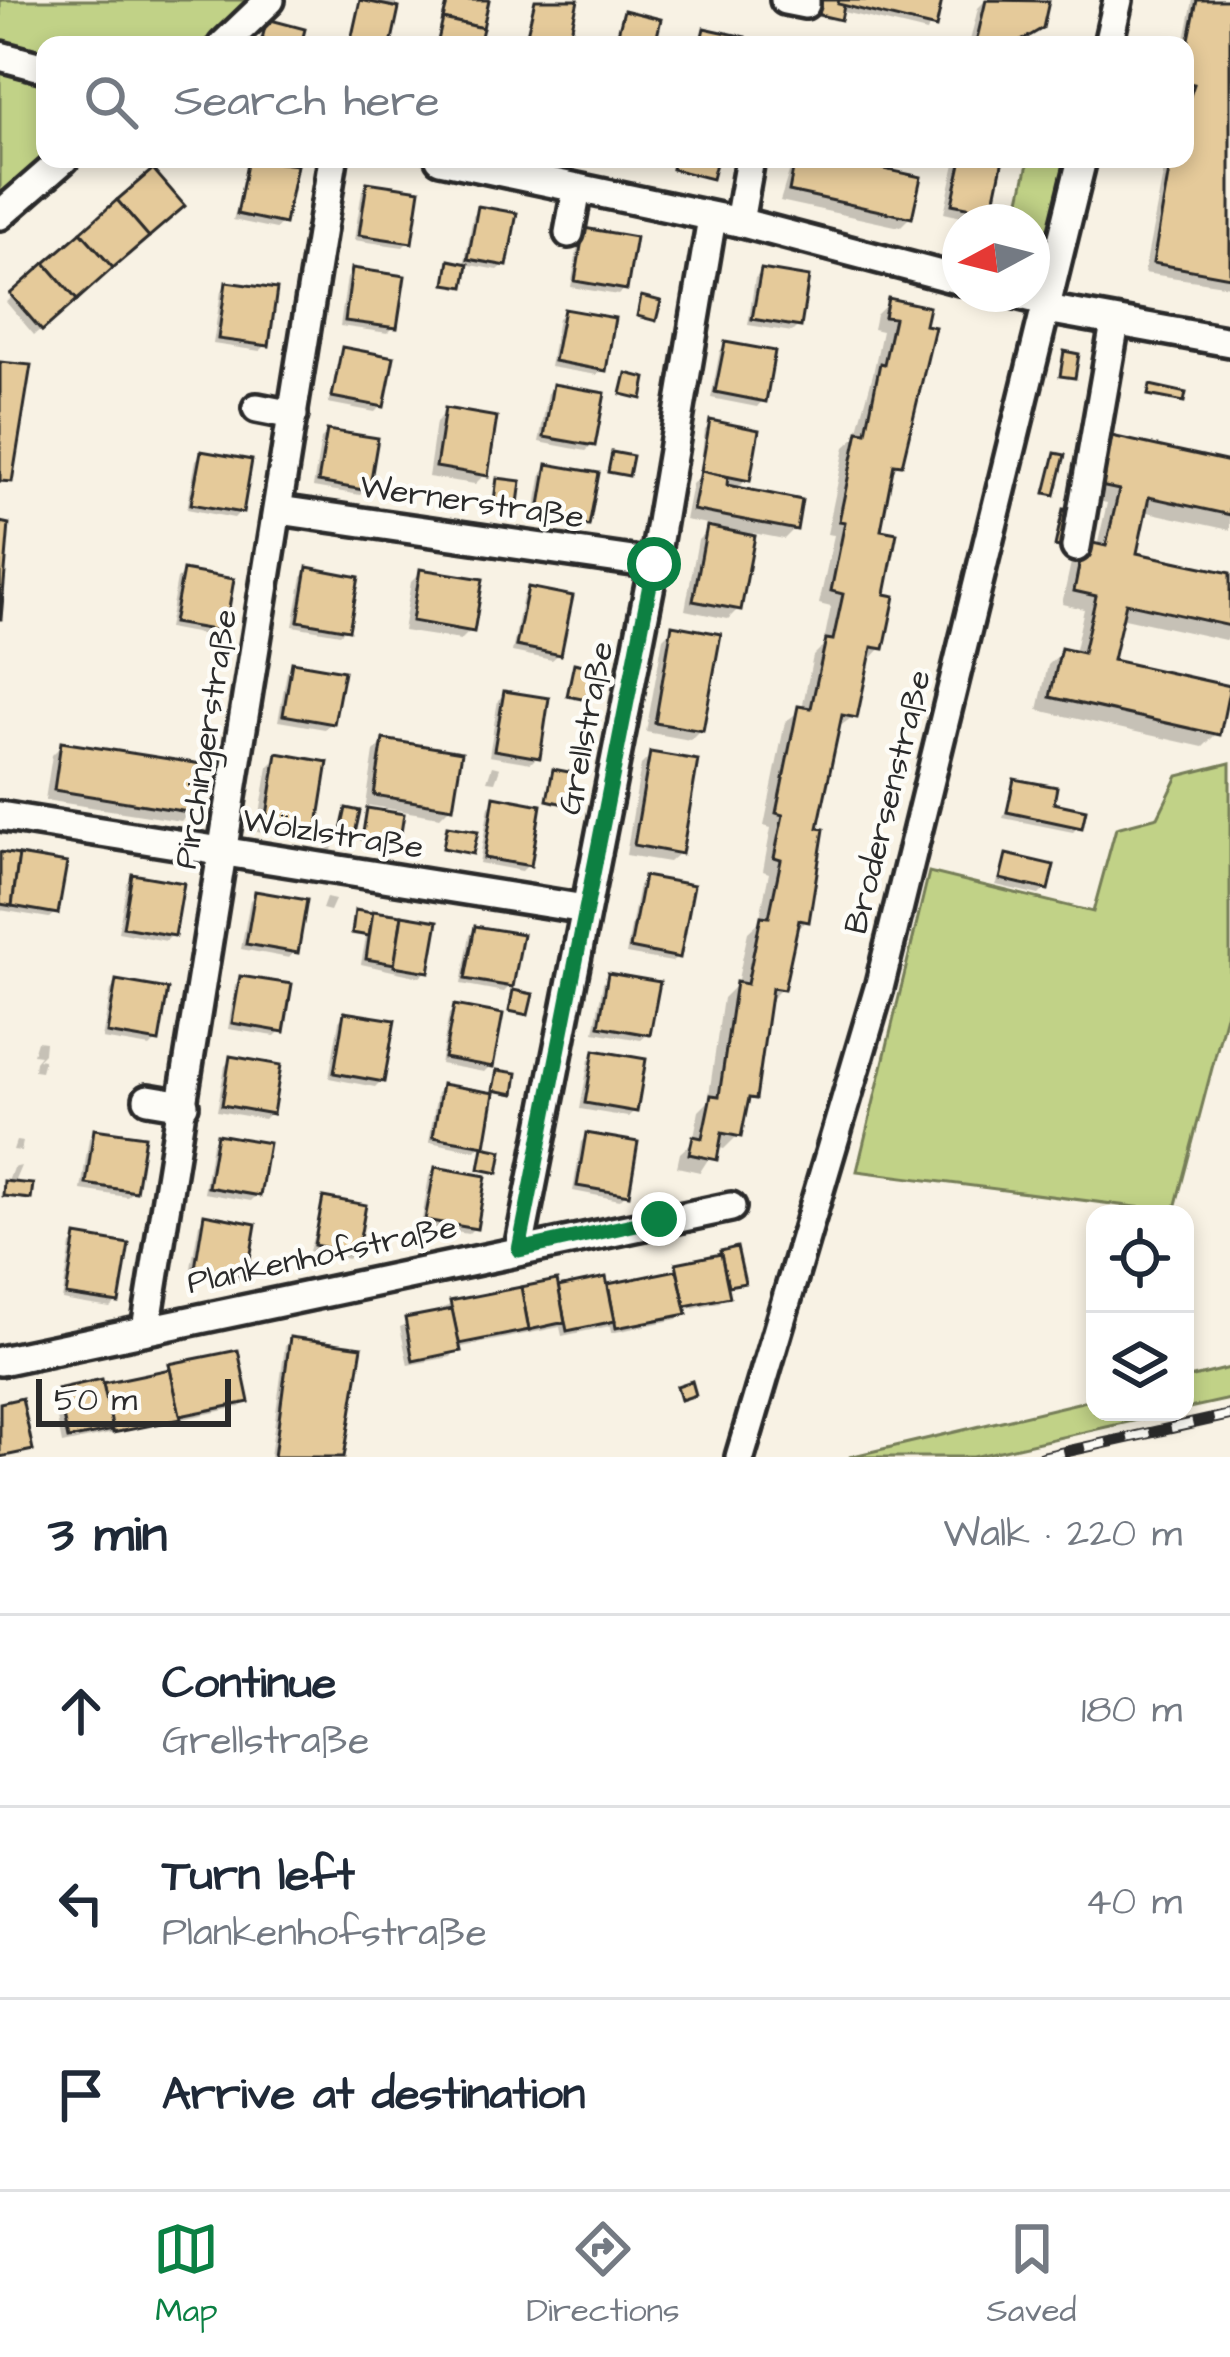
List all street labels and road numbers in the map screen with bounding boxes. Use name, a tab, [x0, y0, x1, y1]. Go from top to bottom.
street label: Wernerstraße	[357, 464, 587, 540]
street label: Pirchingerstraße	[163, 606, 251, 872]
street label: Grellstraße	[547, 637, 625, 819]
street label: Brodersenstraße	[833, 665, 943, 939]
street label: Wölzlstraße	[239, 797, 427, 871]
street label: Plankenhofstraße	[183, 1204, 461, 1306]

